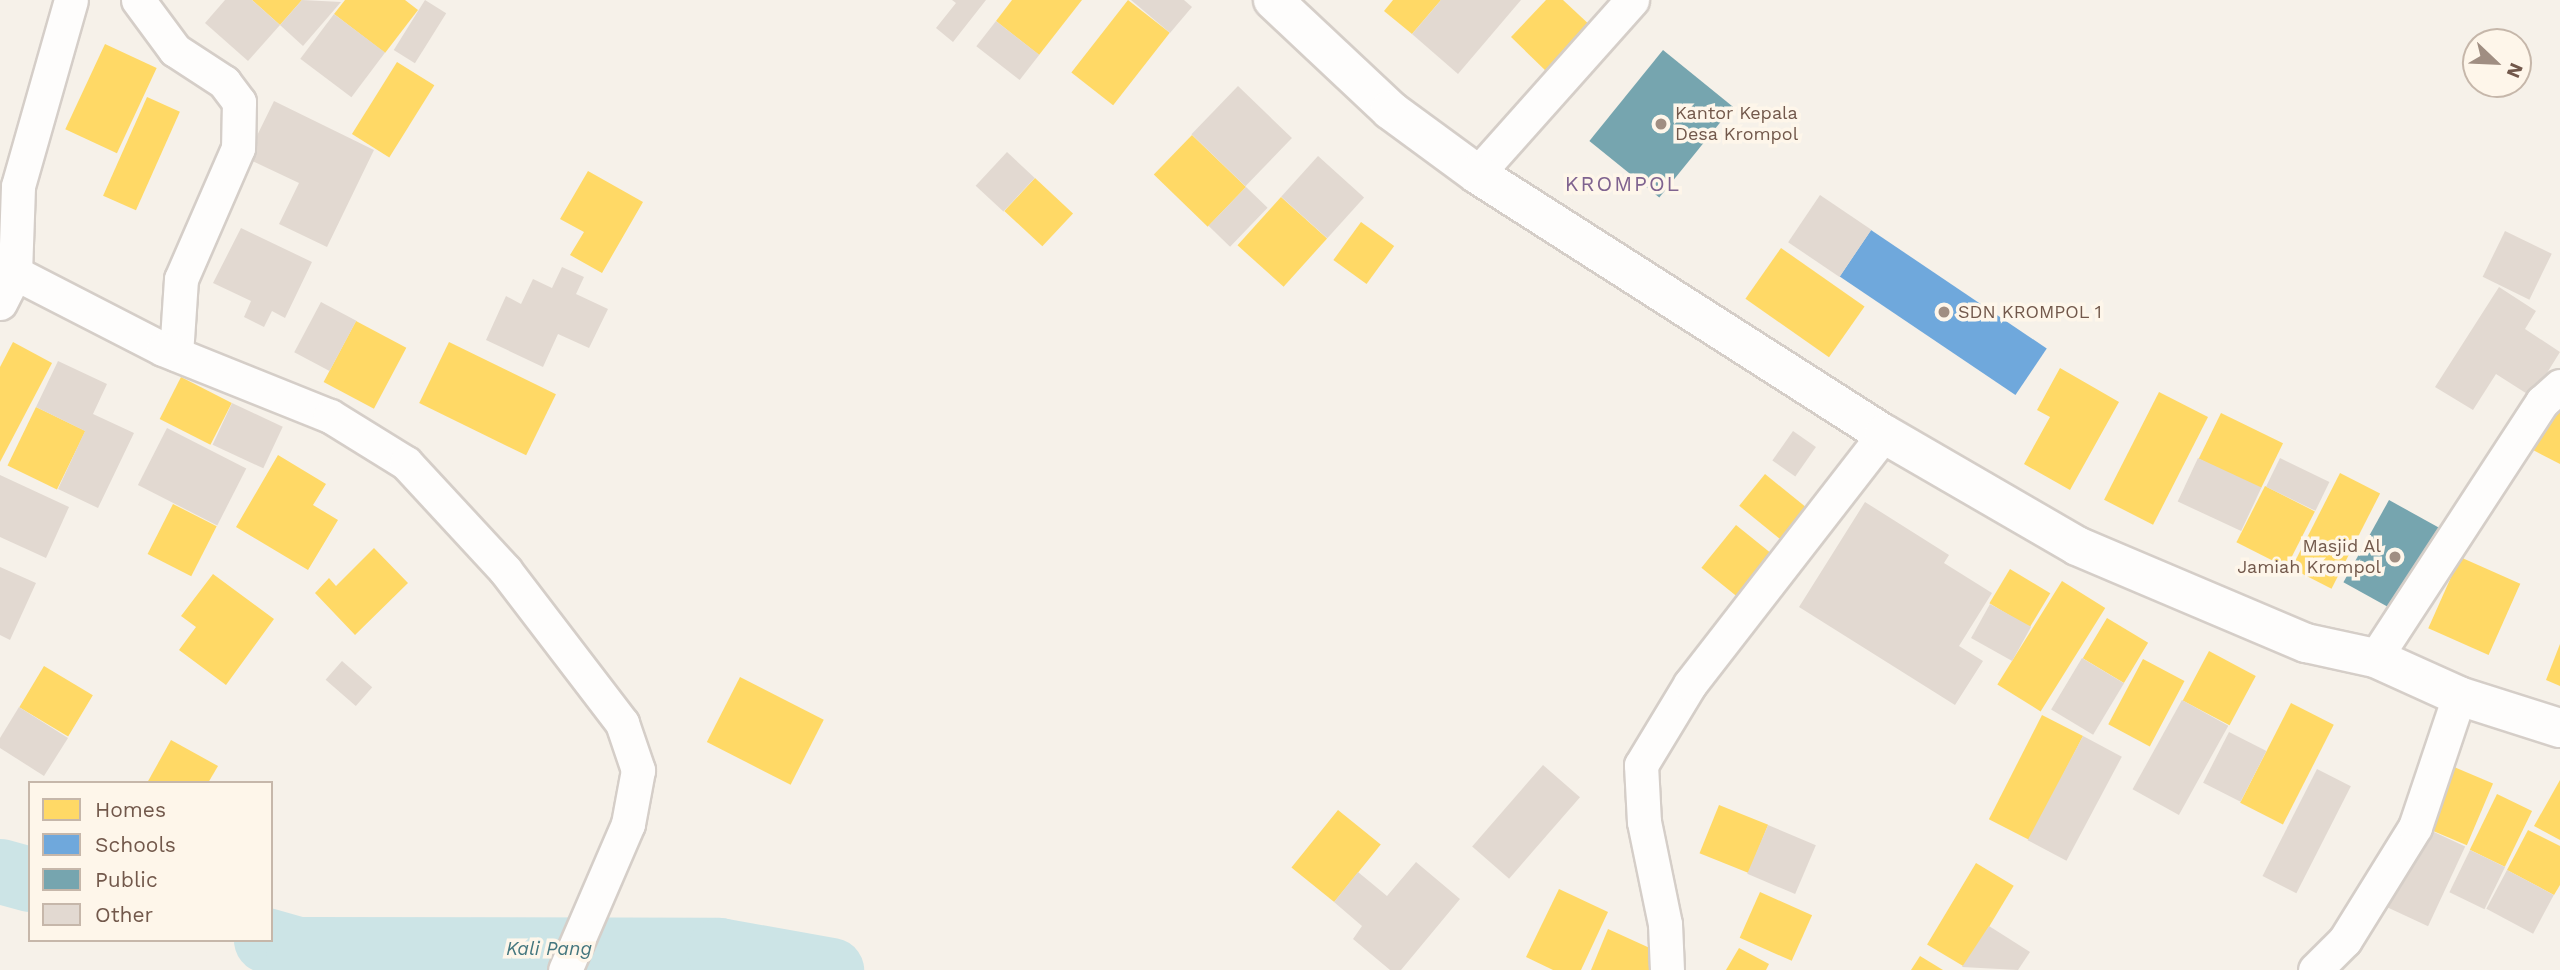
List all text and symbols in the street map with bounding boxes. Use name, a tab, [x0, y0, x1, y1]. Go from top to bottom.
north arrow	[2462, 28, 2532, 98]
text: N	[2502, 60, 2528, 82]
place label: Kantor Kepala Desa Krompol	[1675, 103, 1799, 146]
marker: Kantor Kepala Desa Krompol	[1653, 116, 1669, 132]
district label: KROMPOL	[1566, 171, 1680, 197]
place label: SDN KROMPOL 1	[1958, 301, 2103, 323]
marker: SDN KROMPOL 1	[1936, 304, 1952, 320]
place label: Masjid Al Jamiah Krompol	[2237, 536, 2381, 578]
marker: Masjid Al Jamiah Krompol	[2387, 549, 2403, 565]
legend	[28, 781, 273, 942]
text: Homes	[95, 797, 166, 822]
text: Schools	[95, 832, 176, 857]
text: Public	[95, 867, 158, 892]
text: Other	[95, 902, 153, 927]
water label: Kali Pang	[506, 938, 592, 960]

